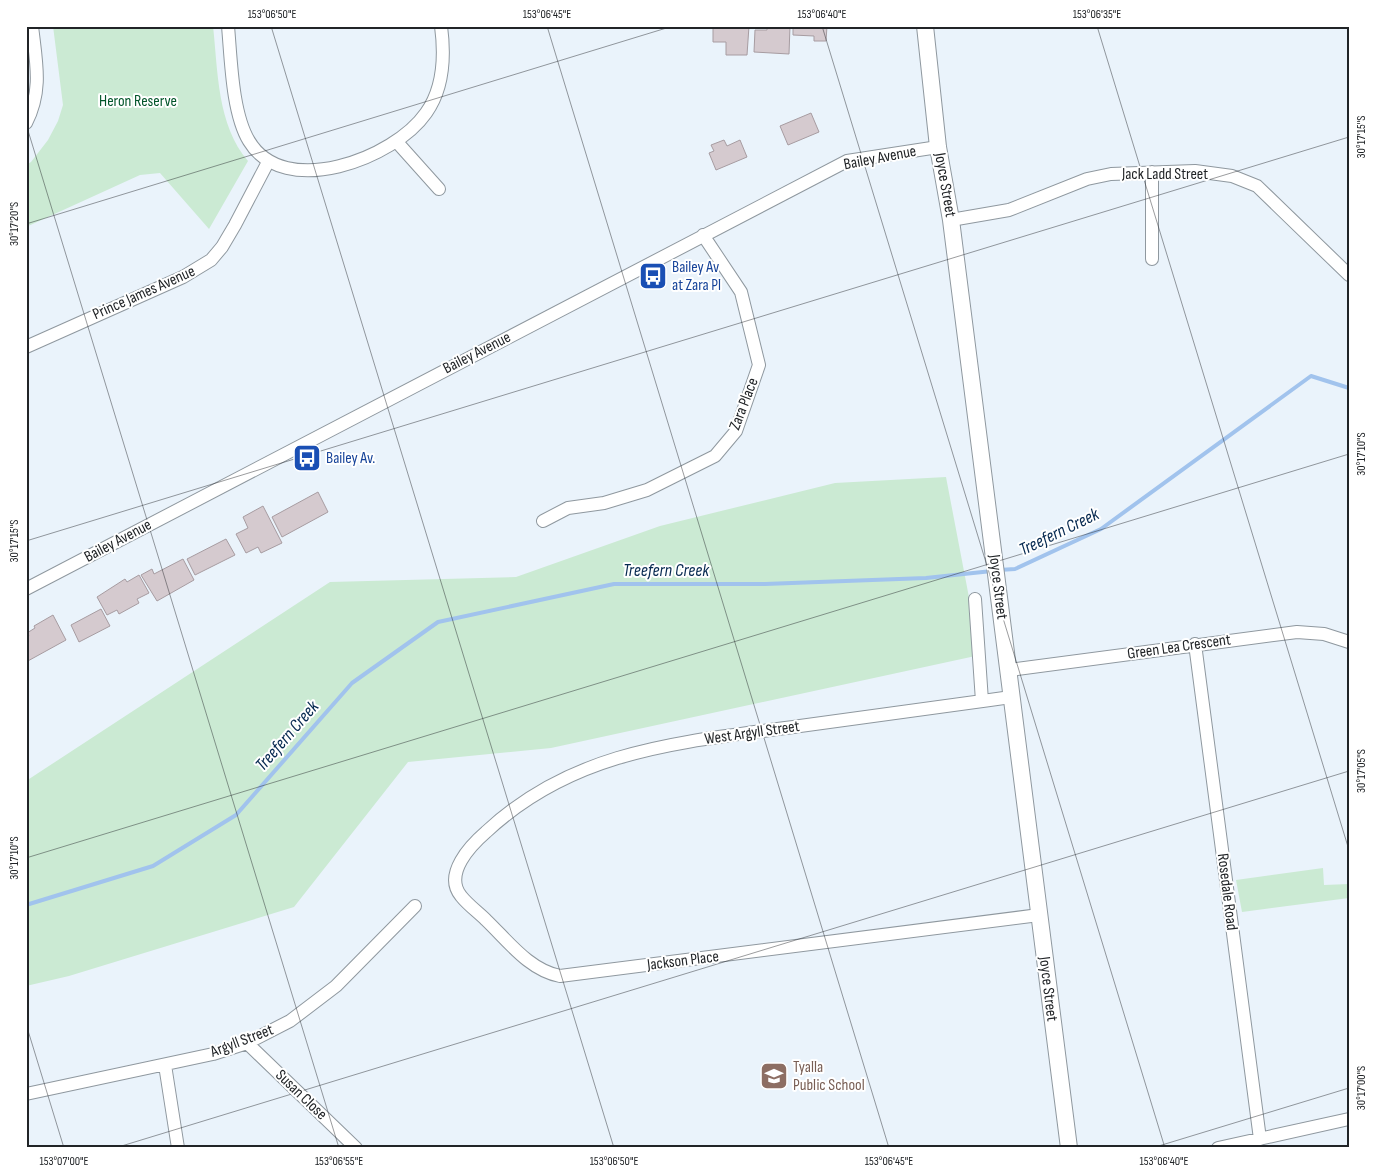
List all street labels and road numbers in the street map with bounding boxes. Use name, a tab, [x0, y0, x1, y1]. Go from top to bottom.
street label: Bailey Avenue	[842, 142, 918, 174]
street label: Joyce Street	[930, 150, 960, 219]
street label: Jack Ladd Street	[1121, 165, 1208, 184]
street label: Prince James Avenue	[90, 262, 198, 324]
street label: Bailey Avenue	[440, 328, 514, 378]
street label: Zara Place	[725, 375, 763, 433]
street label: Bailey Avenue	[81, 515, 155, 567]
street label: Joyce Street	[984, 553, 1011, 620]
street label: Green Lea Crescent	[1126, 630, 1232, 664]
street label: West Argyll Street	[703, 717, 801, 749]
street label: Rosedale Road	[1213, 852, 1241, 932]
street label: Jackson Place	[645, 947, 720, 975]
street label: Joyce Street	[1034, 955, 1061, 1022]
street label: Argyll Street	[207, 1020, 276, 1062]
street label: Susan Close	[271, 1066, 331, 1124]

